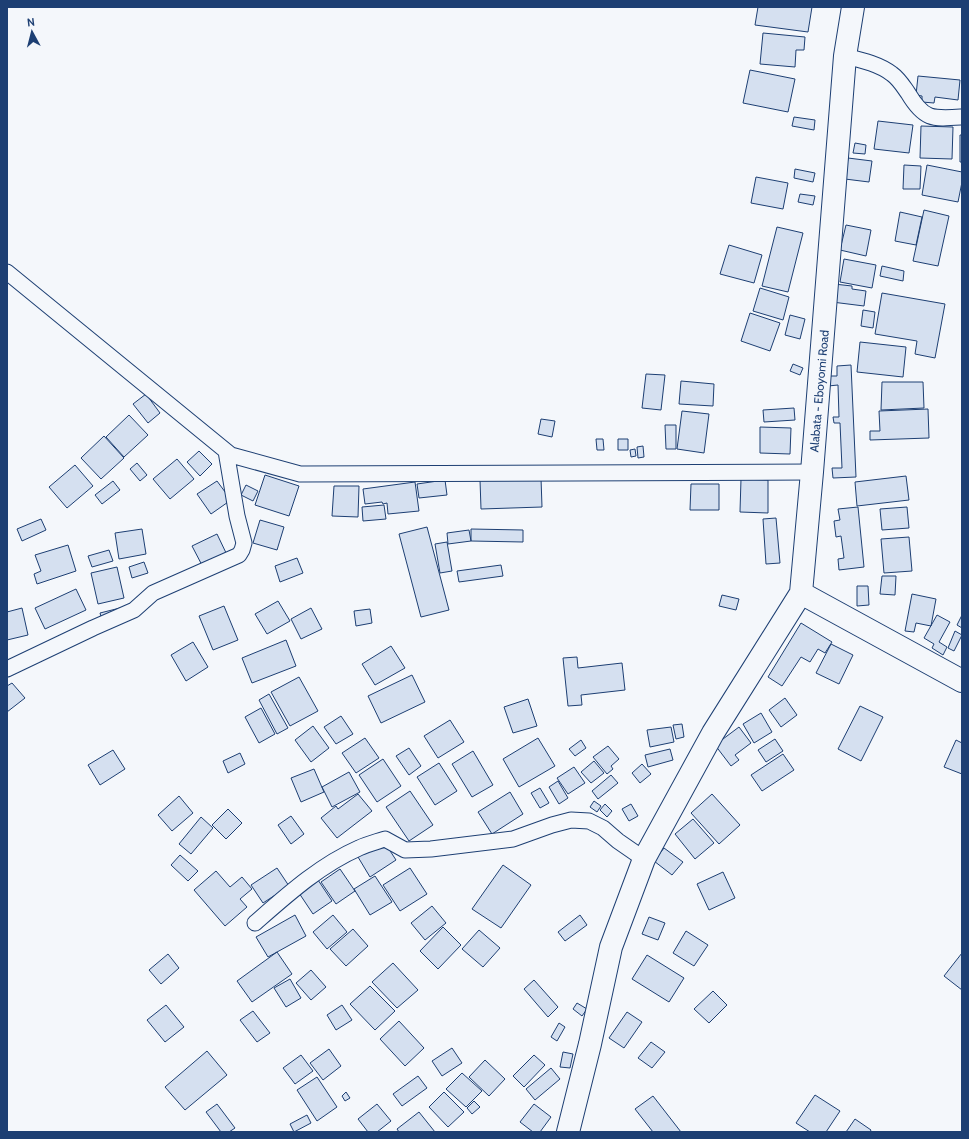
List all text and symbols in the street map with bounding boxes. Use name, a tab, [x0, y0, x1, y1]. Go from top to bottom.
north arrow	[12, 12, 52, 52]
text: N	[26, 15, 35, 29]
street label: Alabata - Eboyomi Road	[806, 329, 832, 453]

